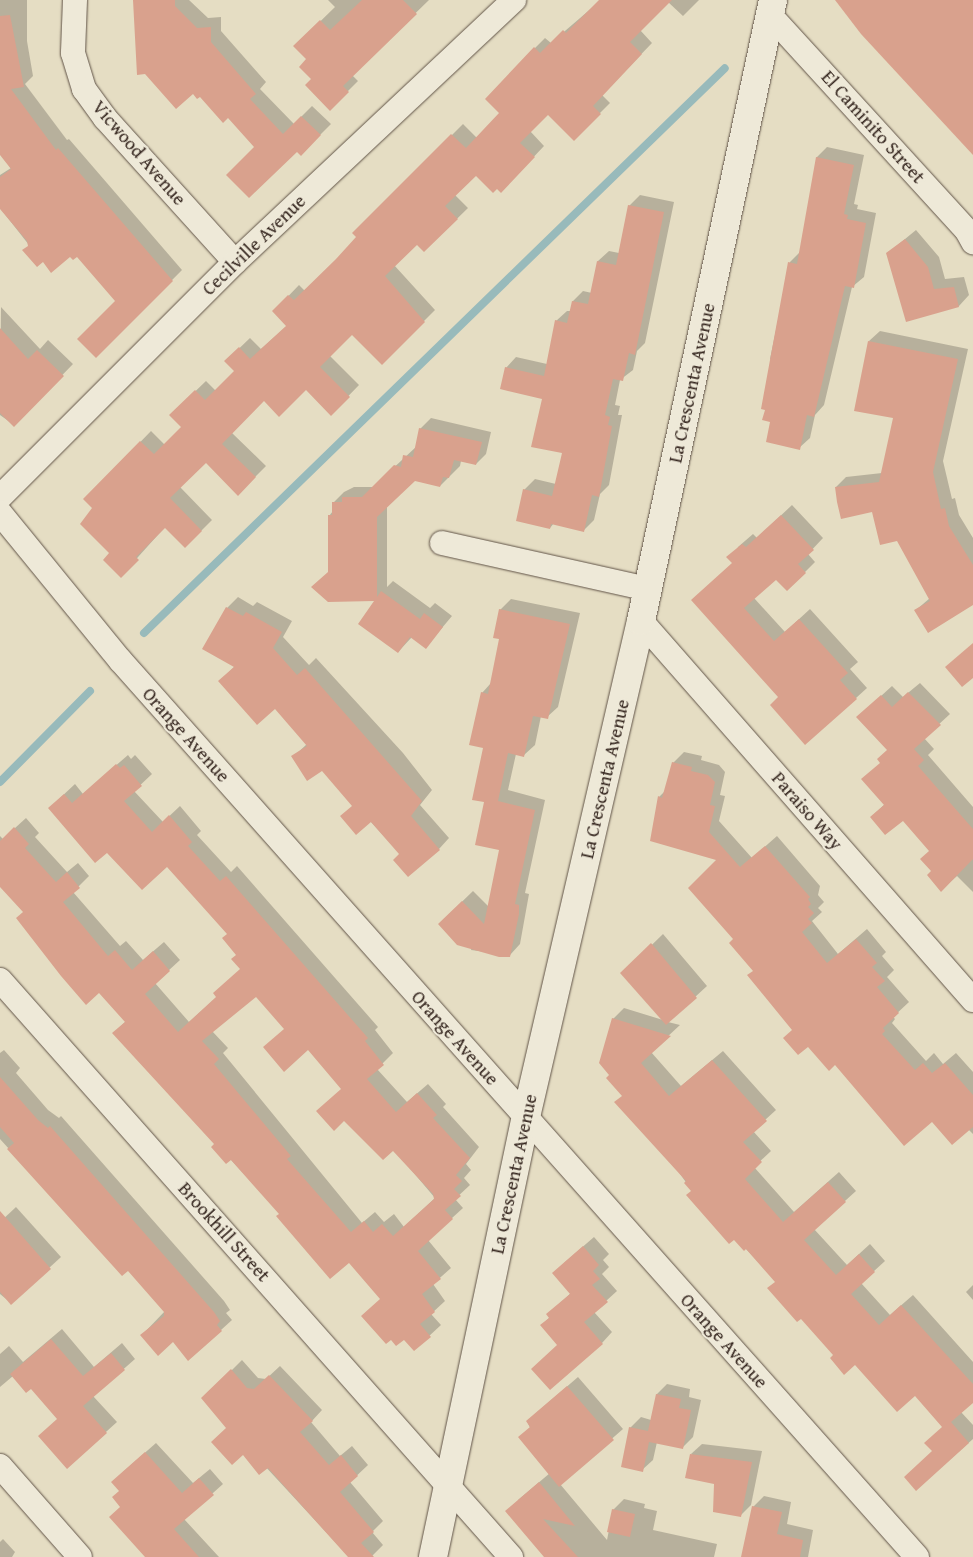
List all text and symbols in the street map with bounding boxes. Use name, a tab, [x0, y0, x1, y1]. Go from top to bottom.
street label: El Caminito Street	[816, 66, 930, 188]
street label: Vicwood Avenue	[87, 96, 191, 210]
street label: Cecilville Avenue	[197, 190, 311, 300]
street label: La Crescenta Avenue	[664, 301, 720, 465]
street label: Orange Avenue	[137, 683, 235, 787]
street label: La Crescenta Avenue	[576, 697, 634, 861]
street label: Paraiso Way	[767, 767, 847, 855]
street label: Orange Avenue	[406, 986, 504, 1090]
street label: La Crescenta Avenue	[486, 1092, 542, 1256]
street label: Brookhill Street	[173, 1177, 275, 1287]
street label: Orange Avenue	[675, 1289, 773, 1393]

